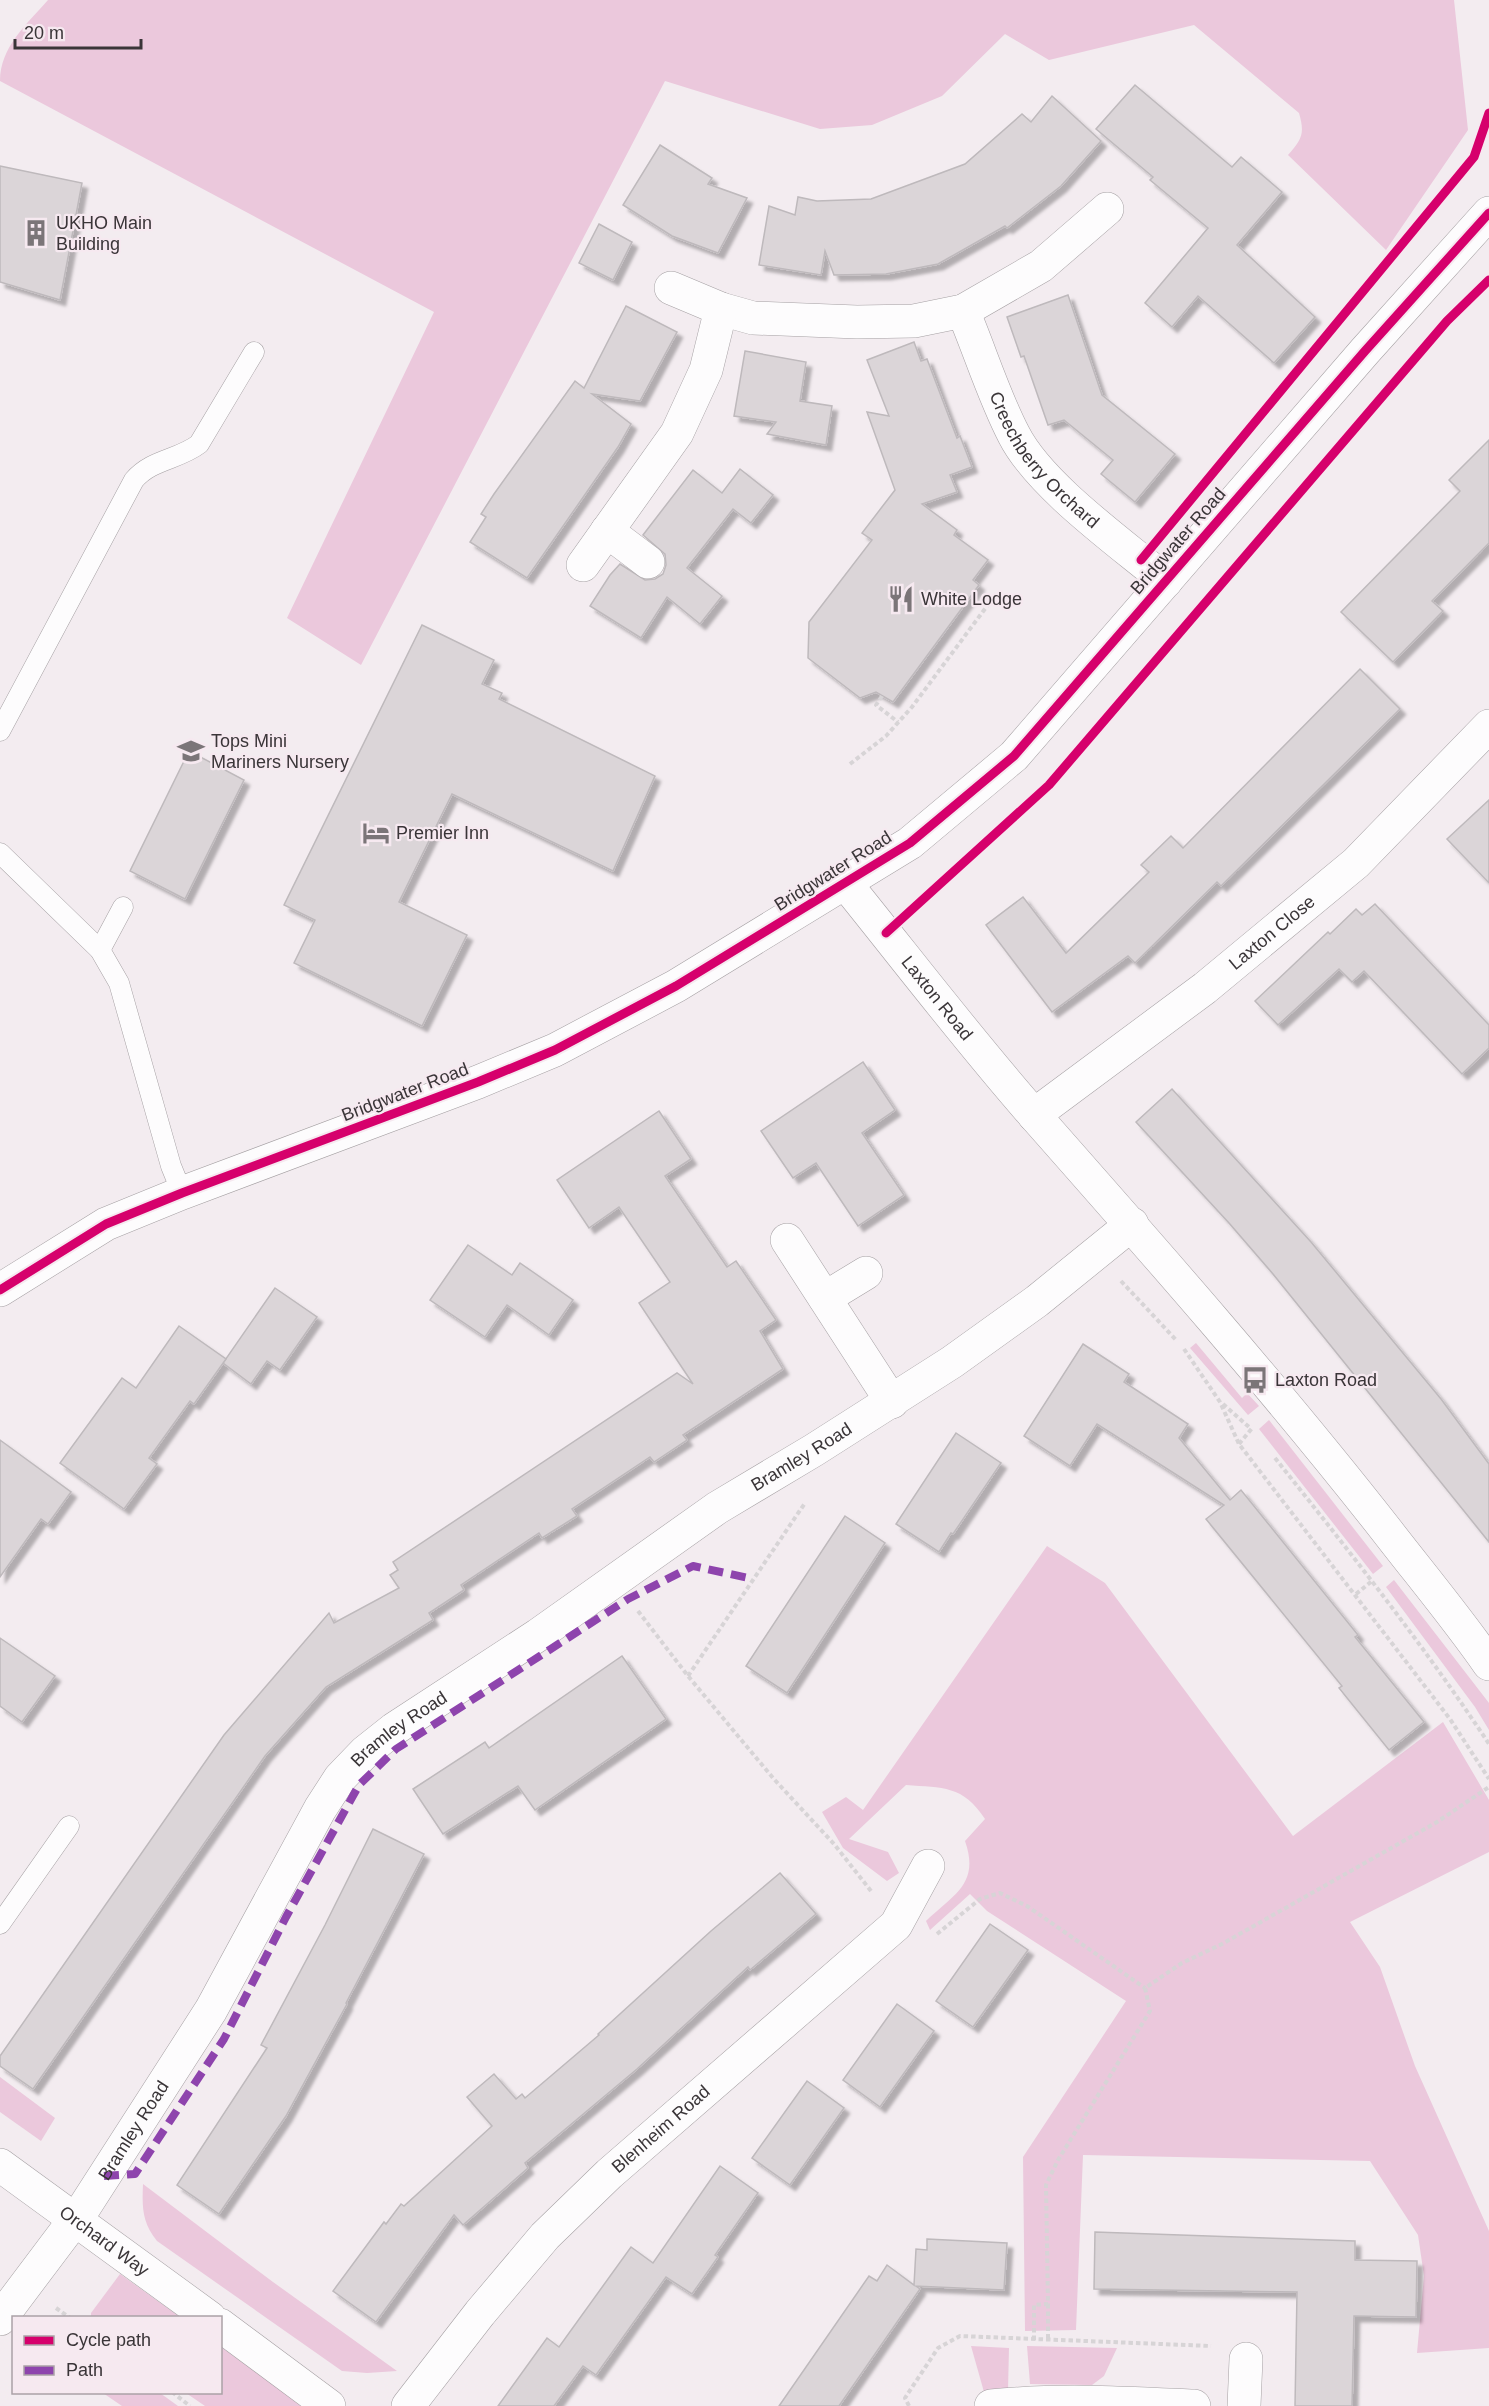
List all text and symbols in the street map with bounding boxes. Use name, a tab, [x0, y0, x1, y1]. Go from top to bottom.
scale bar	[15, 12, 141, 50]
text: 20 m	[24, 23, 64, 43]
place label: UKHO Main Building	[56, 213, 152, 254]
building icon: UKHO Main Building	[21, 218, 51, 248]
street label: Creechberry Orchard	[985, 389, 1103, 532]
street label: Bridgwater Road	[1126, 484, 1230, 598]
restaurant icon: White Lodge	[886, 584, 916, 614]
place label: White Lodge	[921, 589, 1022, 609]
place label: Tops Mini Mariners Nursery	[211, 731, 349, 772]
school or university icon: Tops Mini Mariners Nursery	[176, 736, 206, 766]
hotel icon: Premier Inn	[361, 818, 391, 848]
place label: Premier Inn	[396, 823, 489, 843]
street label: Bridgwater Road	[771, 827, 895, 915]
street label: Laxton Close	[1225, 891, 1319, 974]
street label: Laxton Road	[897, 952, 977, 1044]
street label: Bridgwater Road	[339, 1059, 471, 1125]
bus stop icon: Laxton Road	[1240, 1365, 1270, 1395]
place label: Laxton Road	[1275, 1370, 1377, 1390]
street label: Bramley Road	[747, 1419, 855, 1495]
street label: Bramley Road	[347, 1687, 451, 1771]
street label: Bramley Road	[94, 2077, 173, 2184]
street label: Blenheim Road	[608, 2081, 714, 2177]
street label: Orchard Way	[56, 2202, 153, 2280]
legend	[12, 2316, 222, 2394]
text: Cycle path	[66, 2330, 151, 2350]
text: Path	[66, 2360, 103, 2380]

